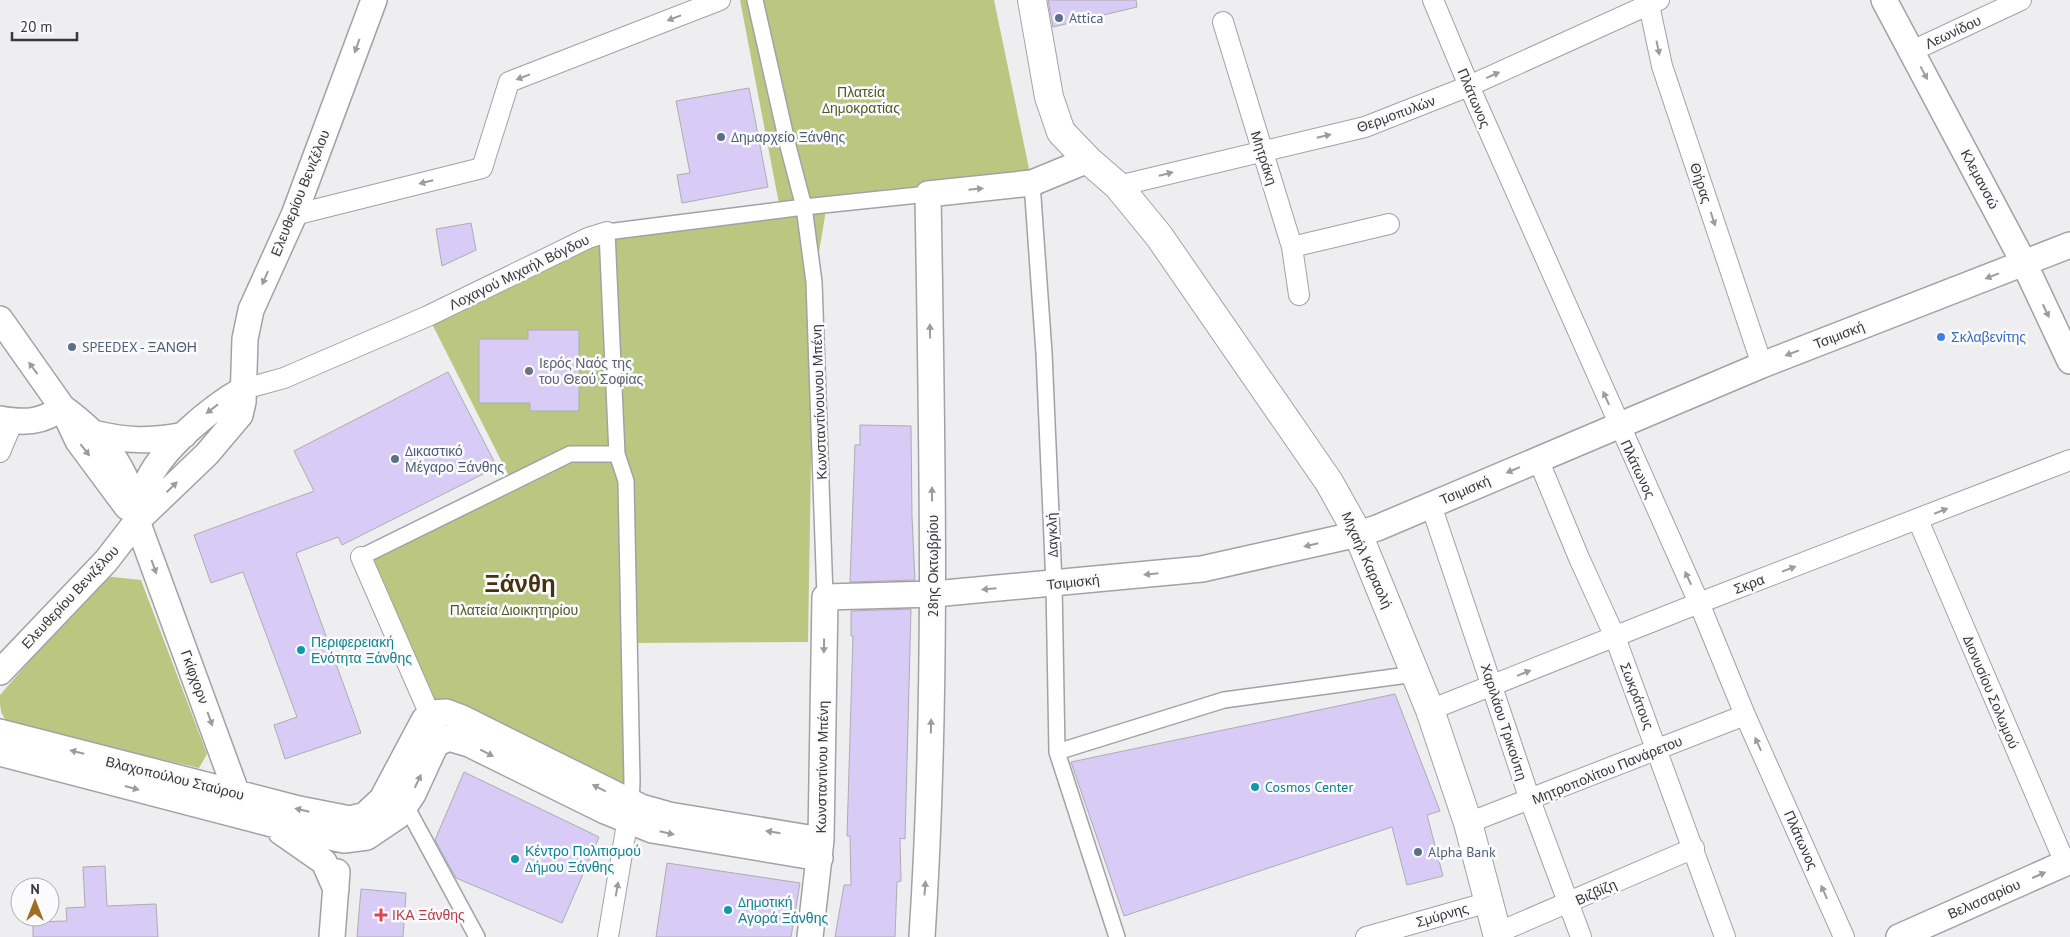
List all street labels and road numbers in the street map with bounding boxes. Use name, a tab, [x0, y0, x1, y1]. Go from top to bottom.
street label: Λεωνίδου	[1922, 11, 1984, 53]
street label: Πλάτωνος	[1453, 66, 1495, 131]
street label: Θερμοπυλών	[1354, 91, 1438, 137]
street label: Ελευθερίου Βενιζέλου	[266, 127, 334, 259]
street label: Μητράκη	[1247, 129, 1281, 187]
street label: Κλεμανσώ	[1957, 146, 2003, 212]
street label: Θήρας	[1686, 160, 1716, 206]
street label: Λοχαγού Μιχαήλ Βόγδου	[446, 230, 592, 314]
street label: Τσιμισκή	[1811, 317, 1867, 353]
street label: Κωνσταντίνουνου Μπένη	[807, 324, 831, 480]
street label: Πλάτωνος	[1617, 437, 1660, 501]
street label: Τσιμισκή	[1437, 471, 1493, 509]
street label: Μιχαήλ Καραολή	[1338, 509, 1396, 611]
street label: Δαγκλή	[1042, 512, 1062, 558]
street label: 28ης Οκτωβρίου	[924, 515, 942, 617]
street label: Ελευθερίου Βενιζέλου	[17, 542, 123, 652]
street label: Τσιμισκή	[1046, 570, 1100, 594]
street label: Σκρα	[1731, 570, 1767, 598]
street label: Διονυσίου Σολωμού	[1959, 633, 2023, 751]
street label: Γκίφχορν	[177, 647, 213, 707]
street label: Σωκράτους	[1616, 660, 1658, 732]
street label: Χαριλάου Τρικούπη	[1477, 661, 1531, 783]
street label: Κωνσταντίνου Μπένη	[812, 700, 832, 834]
street label: Μητροπολίτου Πανάρετου	[1529, 732, 1685, 808]
street label: Βλαχοπούλου Σταύρου	[104, 752, 246, 804]
street label: Πλάτωνος	[1780, 808, 1822, 873]
street label: Βιζβίζη	[1572, 875, 1620, 909]
street label: Βελισσαρίου	[1945, 875, 2023, 923]
street label: Σμύρνης	[1414, 899, 1470, 931]

